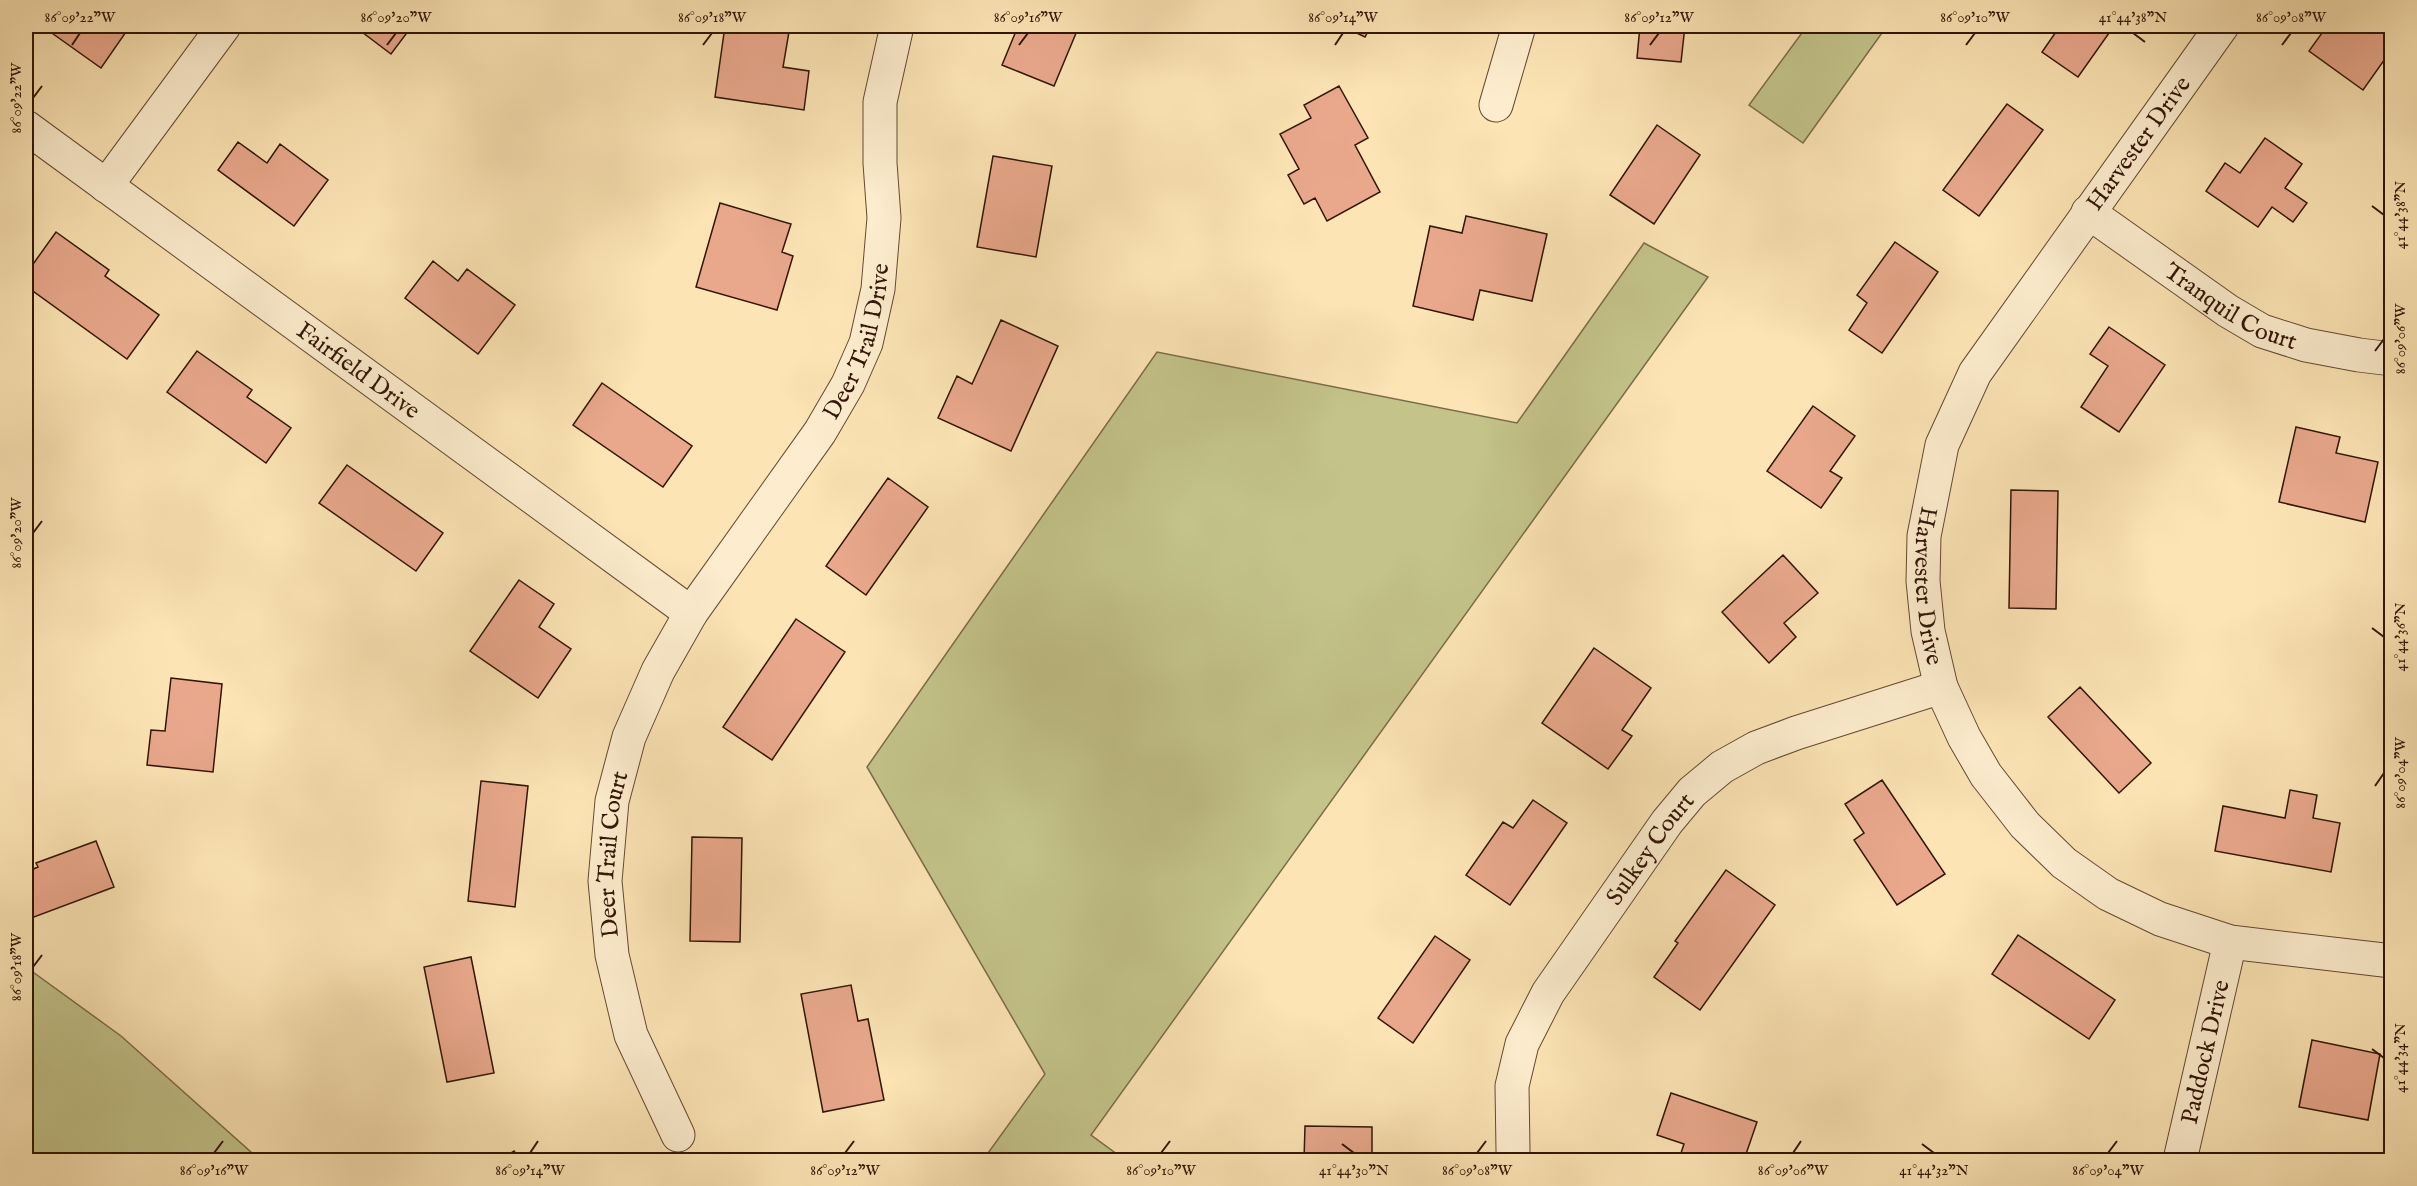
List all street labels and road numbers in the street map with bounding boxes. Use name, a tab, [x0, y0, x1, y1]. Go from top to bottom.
street label: Harvester Drive	[2080, 70, 2198, 217]
street label: Tranquil Court	[2157, 257, 2301, 358]
street label: Deer Trail Drive	[817, 262, 897, 426]
street label: Fairfield Drive	[290, 316, 426, 427]
street label: Harvester Drive	[1906, 504, 1949, 668]
street label: Deer Trail Court	[591, 768, 636, 939]
street label: Sulkey Court	[1600, 787, 1702, 912]
street label: Paddock Drive	[2175, 977, 2238, 1127]

